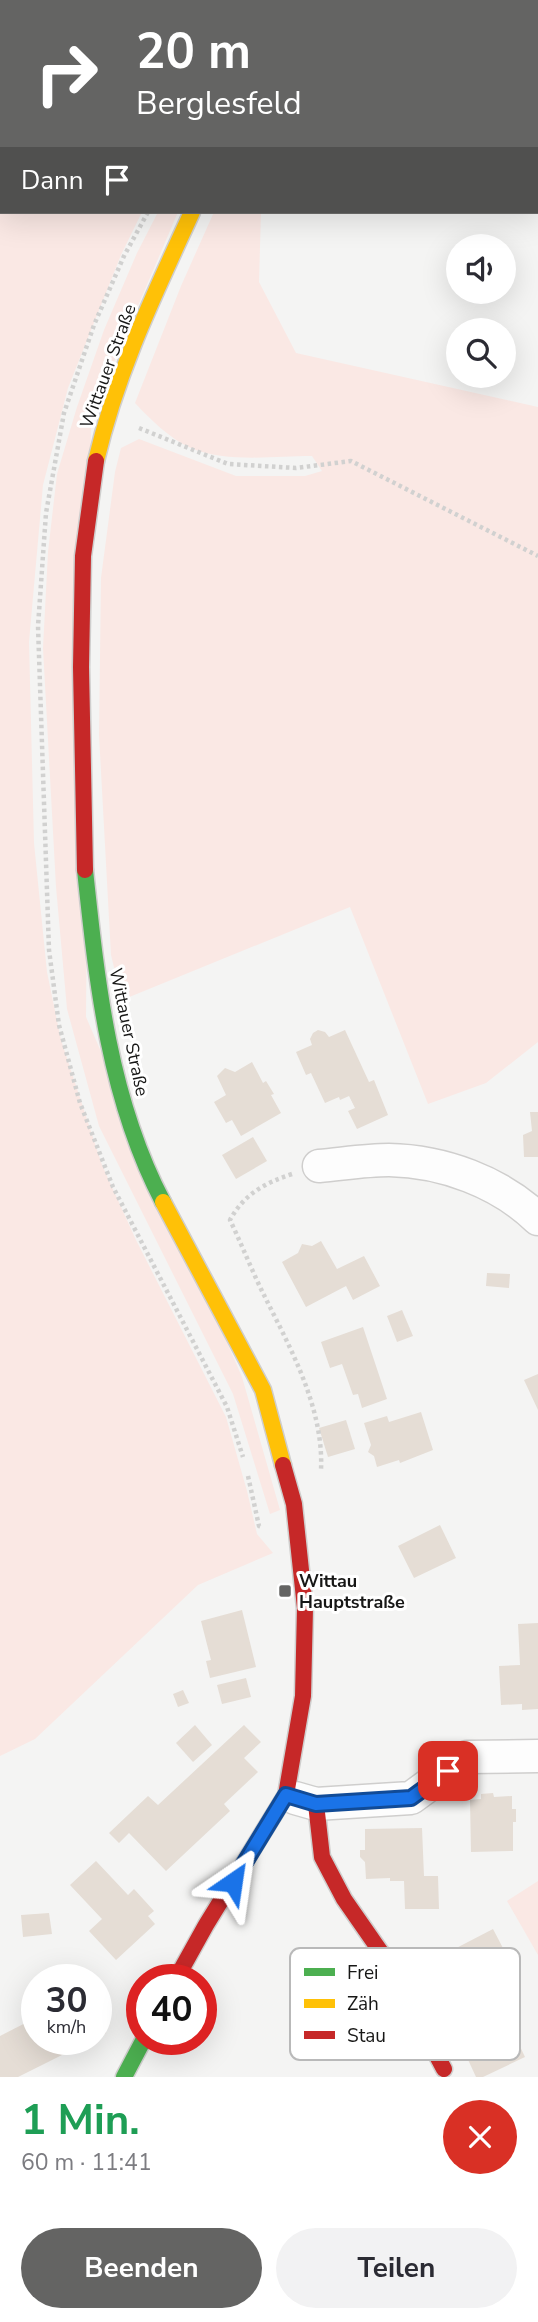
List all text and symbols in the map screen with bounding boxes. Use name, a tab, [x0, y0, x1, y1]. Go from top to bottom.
text: 20 m	[136, 18, 251, 85]
icon: right	[21, 28, 112, 119]
text: Berglesfeld	[136, 82, 302, 125]
icon: arrive	[98, 161, 136, 199]
text: Dann	[21, 163, 84, 198]
map controls	[446, 234, 516, 388]
button: sound	[446, 234, 516, 304]
street label: Wittauer Straße	[74, 301, 142, 431]
button: search	[446, 318, 516, 388]
street label: Wittauer Straße	[104, 966, 154, 1098]
place label: Wittau Hauptstraße	[299, 1569, 405, 1614]
marker: Wittau Hauptstraße	[277, 1583, 293, 1599]
pin	[418, 1741, 478, 1801]
icon: arrive	[429, 1752, 467, 1790]
position arrow	[196, 1845, 270, 1919]
legend	[290, 1948, 520, 2060]
text: Frei	[347, 1960, 378, 1986]
speed limit sign: 40	[126, 1964, 217, 2055]
text: 30	[45, 1977, 88, 2024]
text: Zäh	[347, 1991, 379, 2017]
text: km/h	[47, 2015, 86, 2039]
text: Stau	[347, 2023, 386, 2049]
text: 1 Min.	[21, 2092, 140, 2149]
button: close	[443, 2100, 517, 2174]
text: 60 m · 11:41	[21, 2147, 152, 2178]
button: Beenden	[21, 2228, 262, 2308]
button: Teilen	[276, 2228, 517, 2308]

